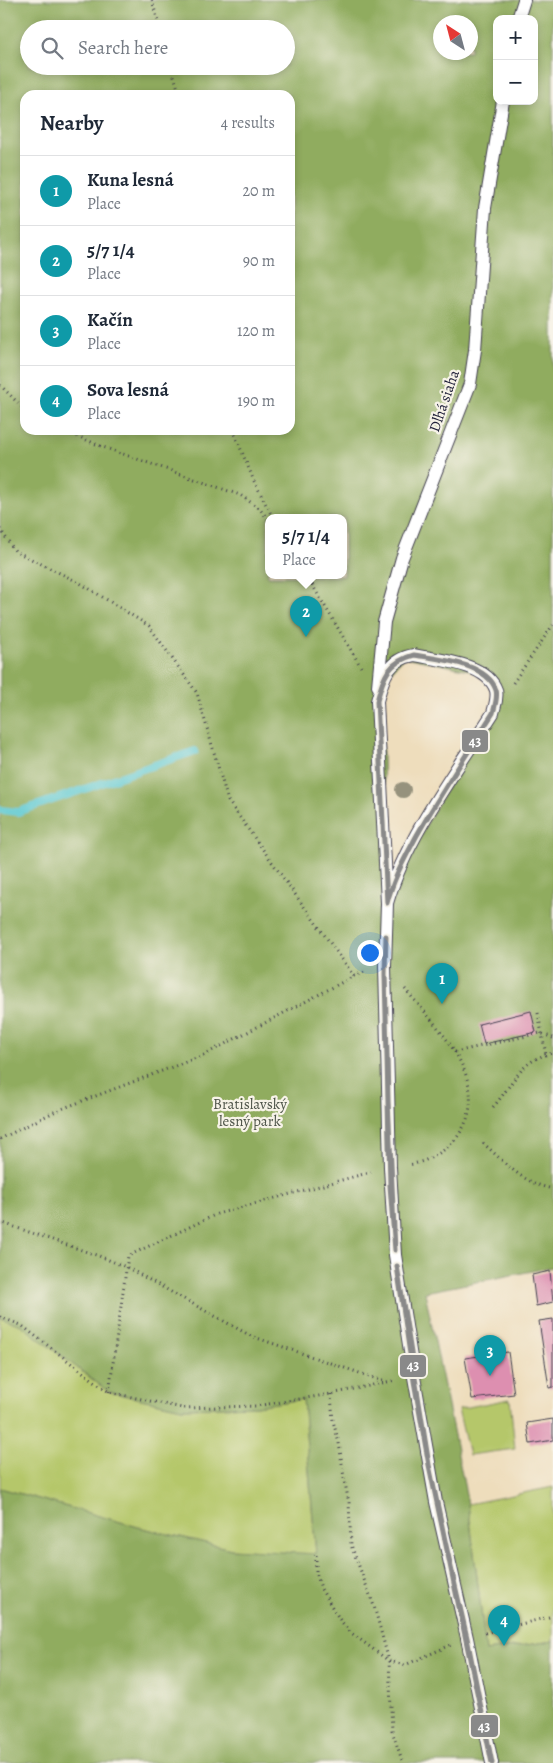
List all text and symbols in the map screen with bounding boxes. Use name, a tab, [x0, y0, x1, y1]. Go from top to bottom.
north arrow	[433, 15, 478, 60]
map controls	[493, 15, 538, 105]
button: +	[493, 15, 538, 60]
search box	[20, 20, 295, 75]
icon: search	[38, 34, 66, 62]
text: Search here	[78, 35, 168, 61]
button: −	[493, 60, 538, 105]
text: Nearby	[40, 109, 103, 137]
text: 4 results	[221, 112, 275, 134]
text: Kuna lesná	[87, 167, 174, 193]
text: 1	[53, 180, 59, 202]
text: 20 m	[242, 180, 275, 202]
text: Place	[87, 193, 121, 215]
text: 5/7 1/4	[87, 237, 135, 263]
text: 2	[52, 250, 60, 272]
text: 90 m	[243, 250, 275, 272]
text: Place	[87, 263, 121, 285]
text: Kačín	[87, 307, 133, 333]
text: 3	[53, 320, 59, 342]
text: 120 m	[237, 320, 275, 342]
text: Place	[87, 333, 121, 355]
street label: Dlhá siaha	[424, 367, 464, 435]
text: Sova lesná	[87, 377, 169, 403]
text: 4	[52, 390, 60, 412]
text: 190 m	[237, 390, 275, 412]
text: Place	[87, 403, 121, 425]
popup	[265, 514, 347, 579]
text: 5/7 1/4	[282, 523, 330, 549]
text: Place	[282, 549, 316, 571]
pin: 2	[290, 596, 322, 637]
line badge: 43	[461, 729, 489, 753]
text: 43	[469, 732, 481, 751]
your location	[357, 940, 383, 966]
pin: 1	[426, 963, 458, 1004]
park label: Bratislavský lesný park	[213, 1094, 287, 1131]
pin: 3	[474, 1335, 506, 1376]
line badge: 43	[399, 1354, 427, 1378]
text: 43	[407, 1356, 419, 1375]
pin: 4	[488, 1605, 520, 1646]
line badge: 43	[470, 1714, 499, 1738]
text: 43	[478, 1717, 490, 1736]

